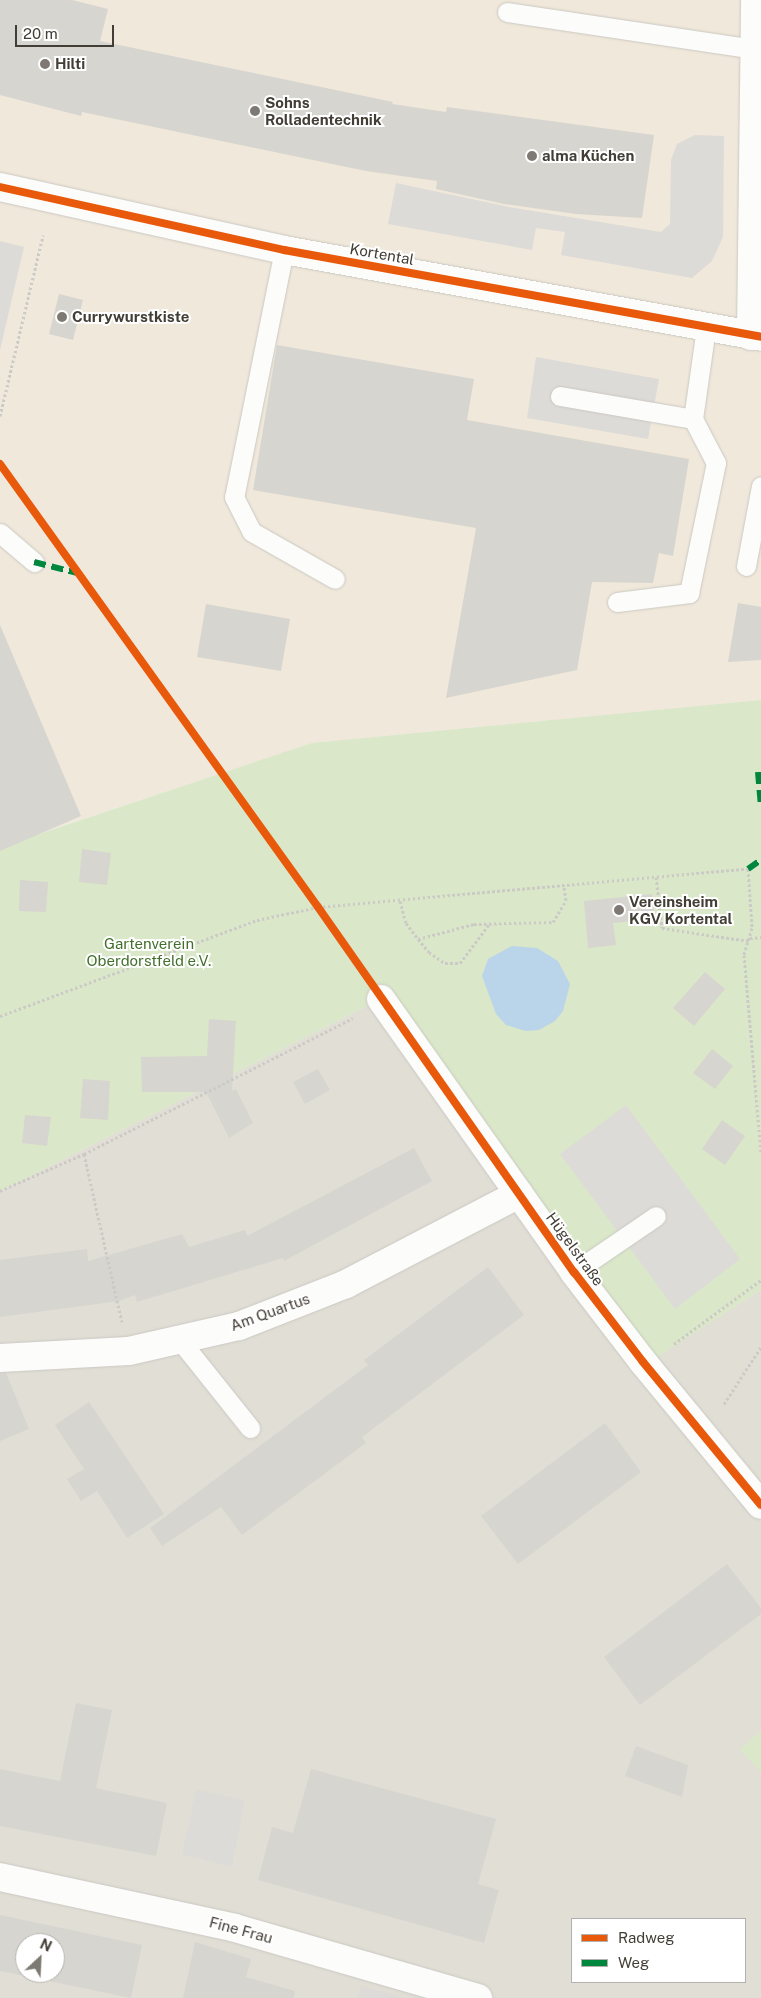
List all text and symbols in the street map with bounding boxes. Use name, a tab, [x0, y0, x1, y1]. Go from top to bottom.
scale bar	[18, 15, 116, 47]
text: 20 m	[23, 25, 58, 42]
place label: Hilti	[55, 55, 85, 73]
marker: Hilti	[39, 58, 51, 70]
place label: Sohns Rolladentechnik	[265, 93, 382, 128]
marker: Sohns Rolladentechnik	[249, 105, 261, 117]
place label: alma Küchen	[542, 147, 634, 165]
marker: alma Küchen	[526, 150, 538, 162]
street label: Kortental	[348, 239, 416, 269]
place label: Currywurstkiste	[72, 308, 189, 326]
marker: Currywurstkiste	[56, 311, 68, 323]
place label: Vereinsheim KGV Kortental	[629, 892, 732, 927]
marker: Vereinsheim KGV Kortental	[613, 904, 625, 916]
park label: Gartenverein Oberdorstfeld e.V.	[86, 934, 212, 969]
street label: Hügelstraße	[542, 1209, 608, 1289]
street label: Am Quartus	[228, 1289, 312, 1335]
street label: Fine Frau	[207, 1913, 275, 1947]
legend	[571, 1918, 746, 1983]
text: Radweg	[618, 1929, 675, 1946]
north arrow	[15, 1933, 65, 1983]
text: N	[38, 1936, 54, 1955]
text: Weg	[618, 1954, 649, 1971]

